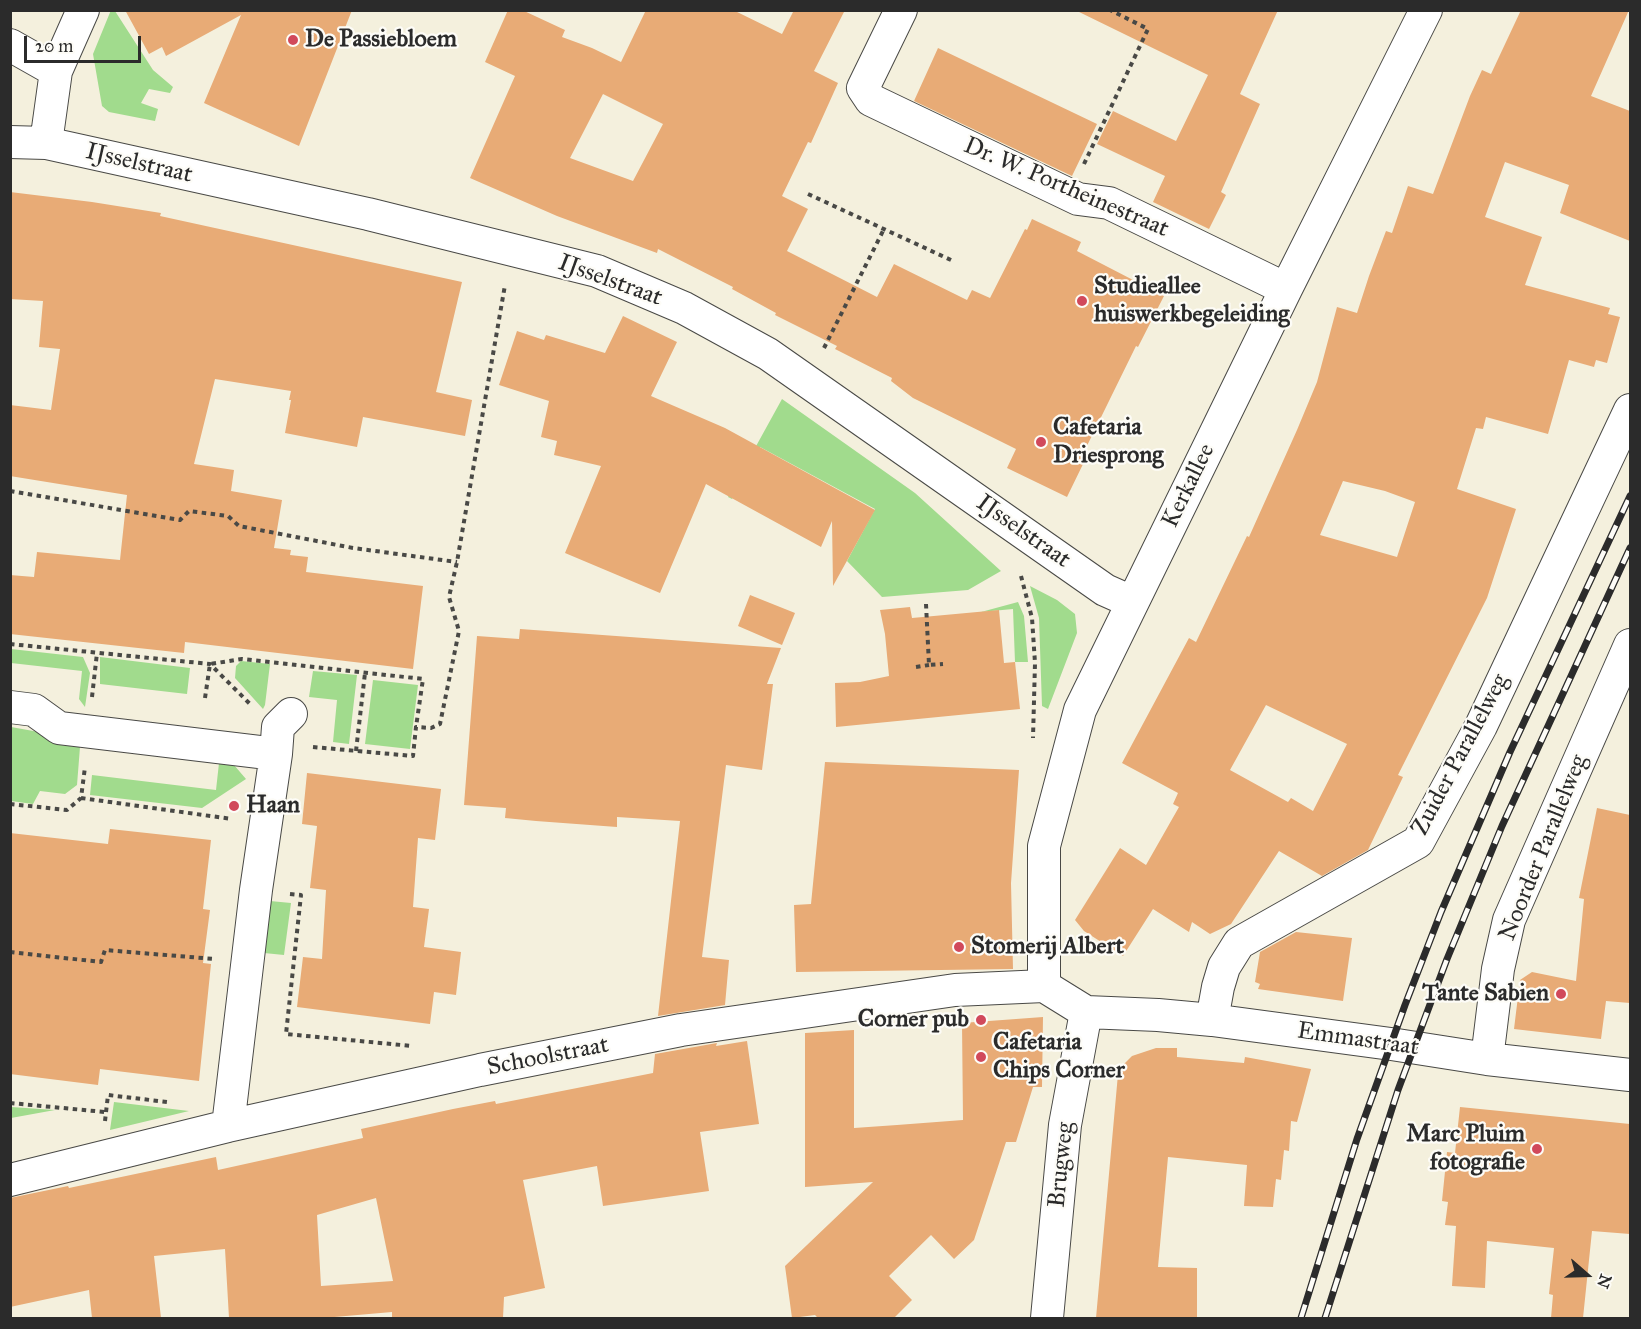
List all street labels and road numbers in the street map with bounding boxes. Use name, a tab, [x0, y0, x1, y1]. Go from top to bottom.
street label: Dr. W. Portheinestraat	[959, 132, 1173, 244]
street label: IJsselstraat	[83, 138, 195, 190]
street label: IJsselstraat	[554, 249, 666, 313]
street label: Kerkallee	[1156, 439, 1222, 533]
street label: IJsselstraat	[970, 489, 1076, 575]
street label: Zuider Parallelweg	[1406, 669, 1516, 841]
street label: Noorder Parallelweg	[1494, 751, 1594, 945]
street label: Emmastraat	[1295, 1017, 1421, 1063]
street label: Schoolstraat	[485, 1031, 611, 1083]
street label: Brugweg	[1043, 1121, 1081, 1209]

